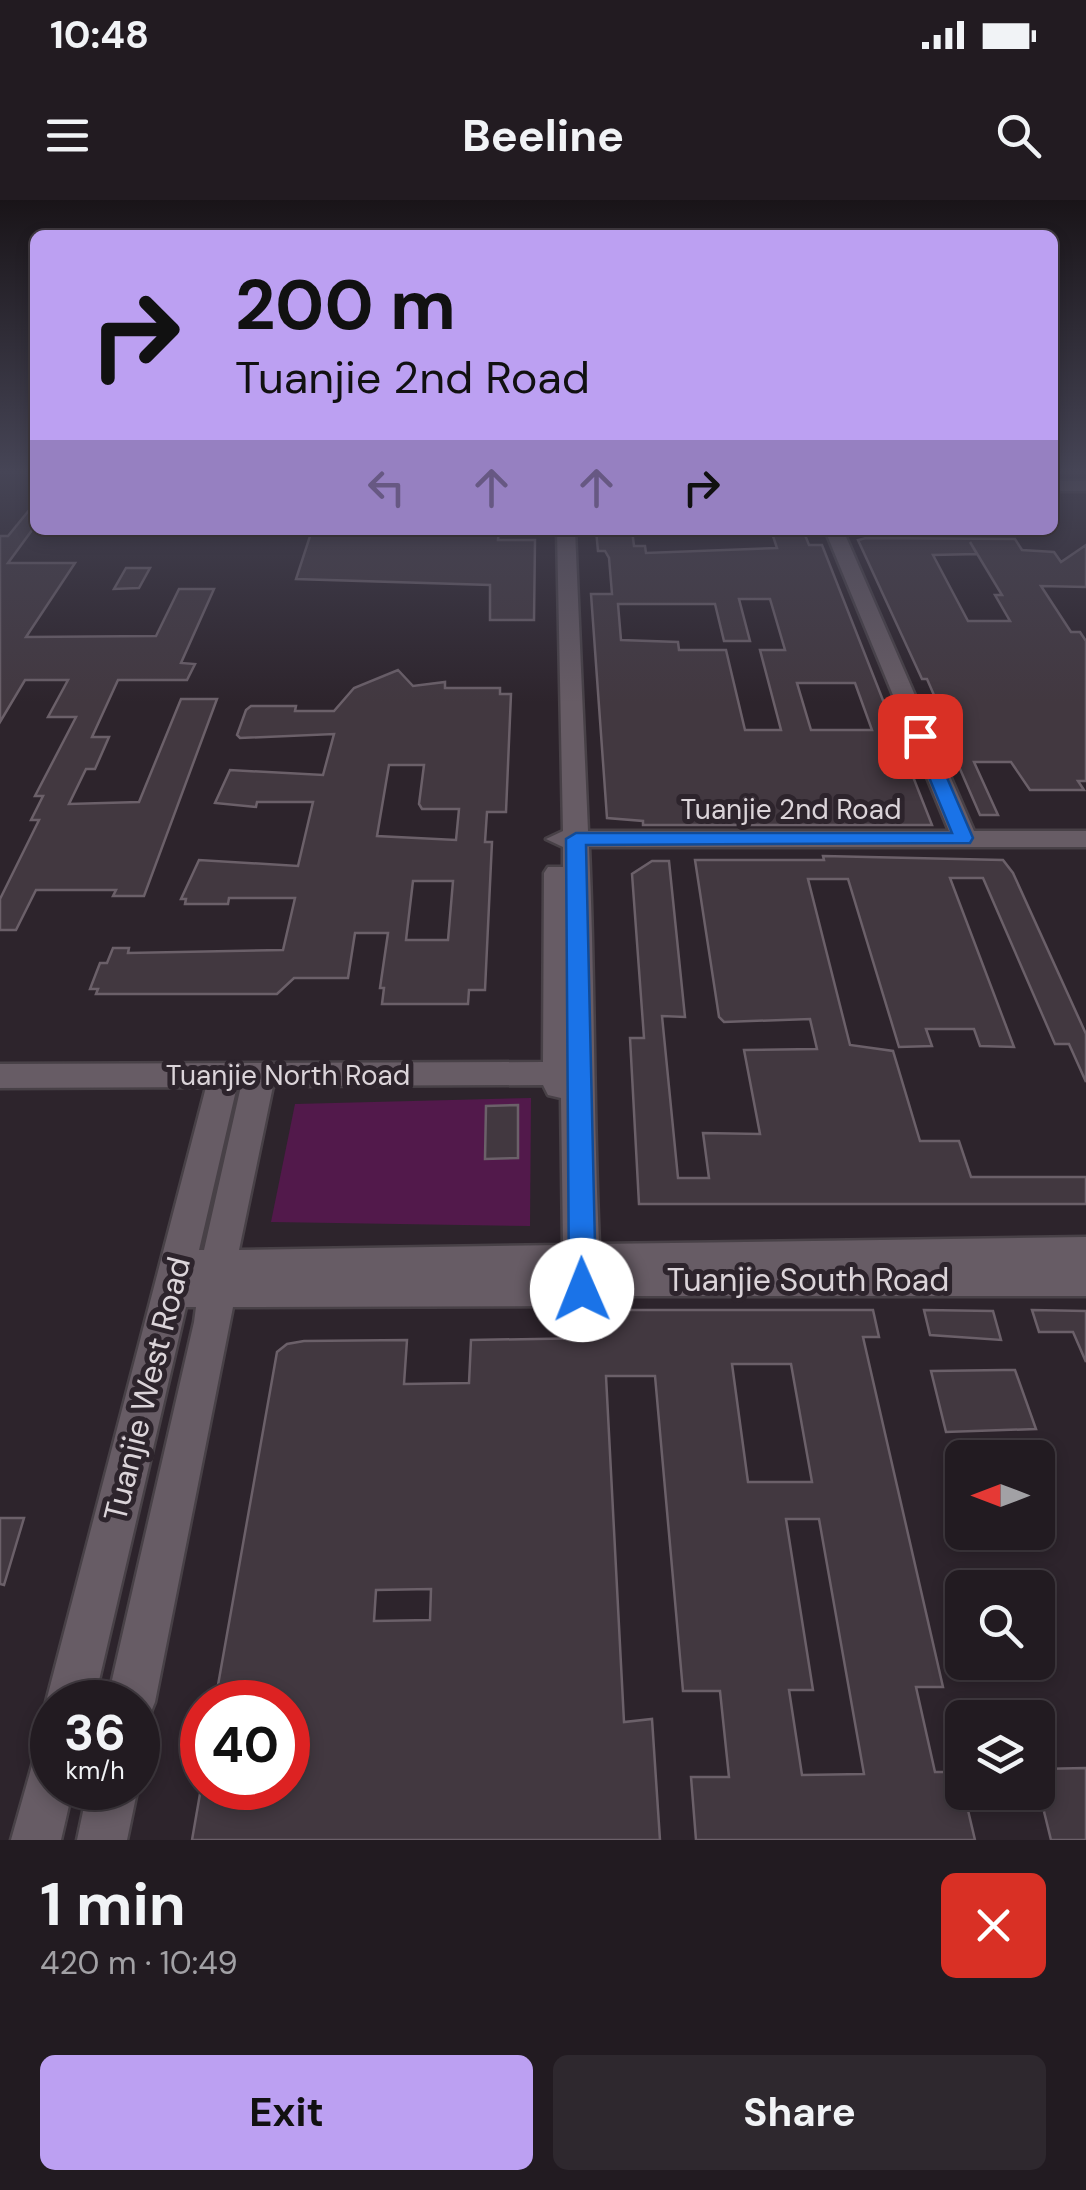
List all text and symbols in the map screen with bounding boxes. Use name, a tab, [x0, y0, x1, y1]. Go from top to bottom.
text: 10:48	[50, 10, 149, 60]
text: Beeline	[462, 106, 624, 165]
icon: menu	[40, 108, 95, 163]
icon: search	[991, 108, 1046, 163]
text: 200 m	[235, 260, 456, 351]
icon: right	[70, 270, 200, 400]
text: Tuanjie 2nd Road	[235, 348, 590, 407]
icon: left	[359, 460, 414, 515]
icon: ahead	[464, 460, 519, 515]
icon: ahead	[569, 460, 624, 515]
icon: right	[674, 460, 729, 515]
pin	[878, 694, 963, 779]
icon: arrive	[893, 709, 948, 764]
street label: Tuanjie 2nd Road	[681, 791, 901, 828]
street label: Tuanjie North Road	[166, 1057, 410, 1094]
position arrow	[530, 1238, 634, 1342]
street label: Tuanjie West Road	[94, 1252, 200, 1526]
street label: Tuanjie South Road	[667, 1259, 949, 1301]
north arrow	[945, 1440, 1055, 1550]
map controls	[945, 1440, 1055, 1810]
button: search	[945, 1570, 1055, 1680]
speed limit sign: 40	[180, 1680, 310, 1810]
text: 36	[64, 1700, 126, 1766]
button: layers	[945, 1700, 1055, 1810]
text: km/h	[65, 1754, 125, 1787]
text: 1 min	[40, 1865, 186, 1944]
button: close	[941, 1873, 1046, 1978]
text: 420 m · 10:49	[40, 1942, 238, 1984]
button: Exit	[40, 2055, 533, 2170]
button: Share	[553, 2055, 1046, 2170]

